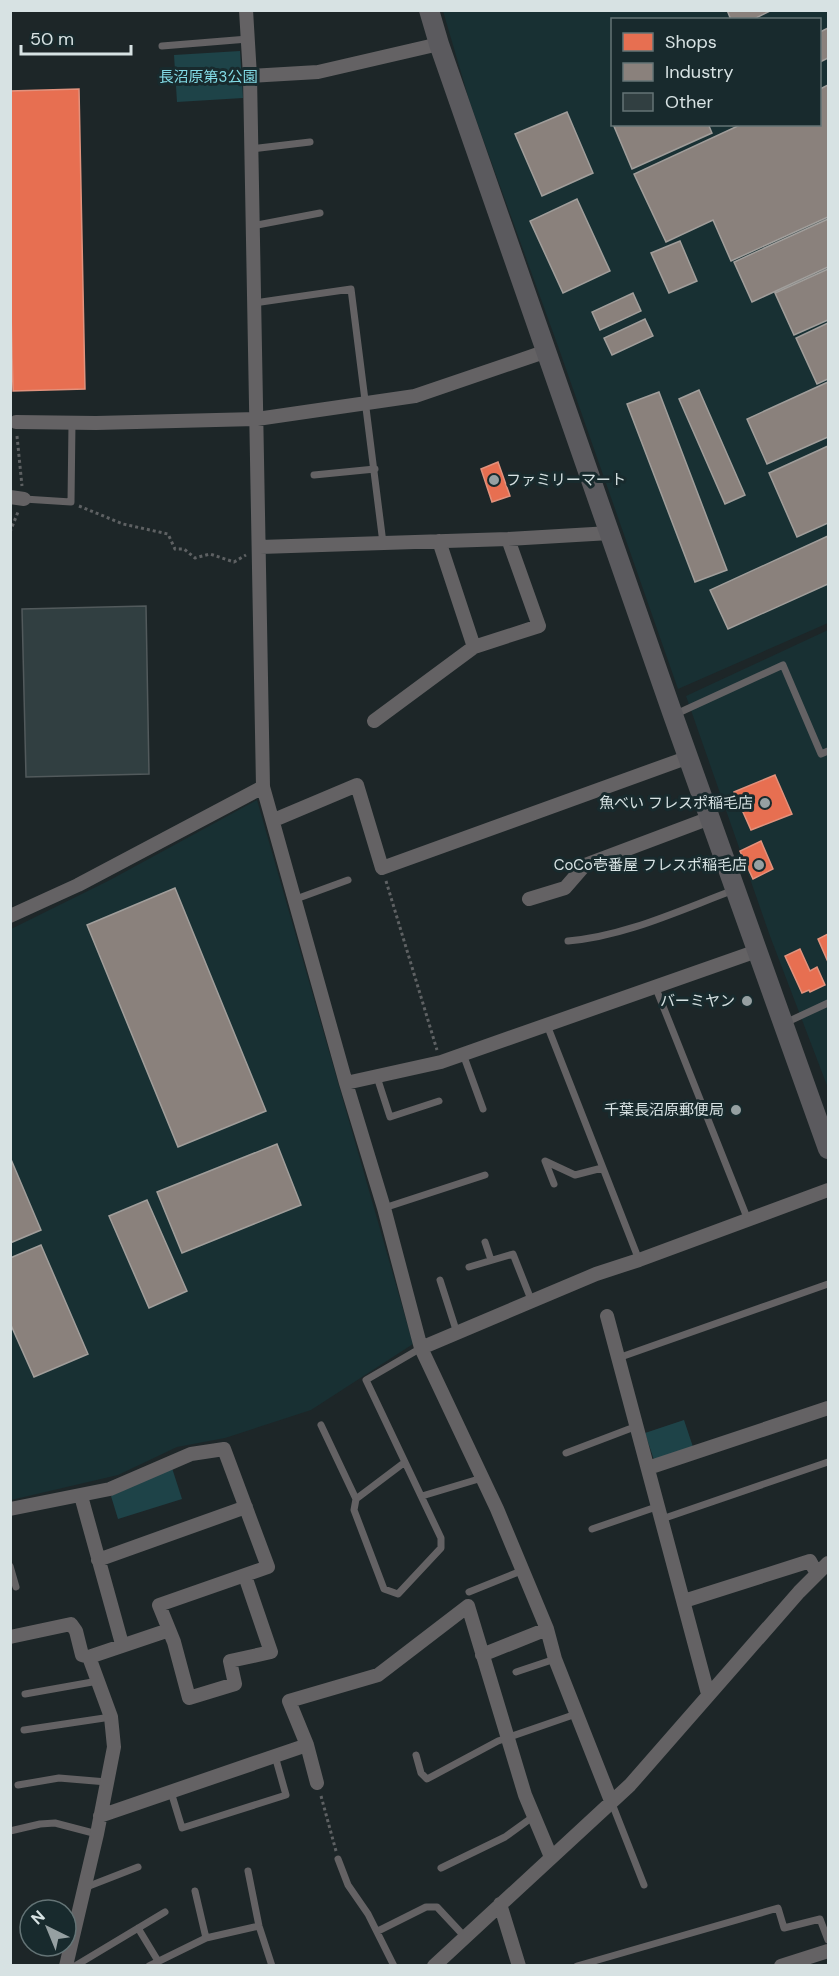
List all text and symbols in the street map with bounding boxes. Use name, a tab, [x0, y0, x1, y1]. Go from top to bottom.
scale bar	[21, 18, 130, 56]
legend	[611, 18, 821, 126]
text: 50 m	[30, 27, 74, 51]
text: Shops	[665, 30, 717, 54]
text: Industry	[665, 60, 734, 84]
park label: 長沼原第3公園	[159, 67, 257, 87]
text: Other	[665, 90, 714, 114]
place label: ファミリーマート	[506, 470, 626, 490]
marker: ファミリーマート	[487, 473, 501, 487]
place label: 魚べい フレスポ稲毛店	[599, 793, 753, 813]
marker: 魚べい フレスポ稲毛店	[758, 796, 772, 810]
place label: CoCo壱番屋 フレスポ稲毛店	[554, 855, 747, 875]
marker: CoCo壱番屋 フレスポ稲毛店	[752, 858, 766, 872]
place label: バーミヤン	[660, 991, 735, 1011]
marker: バーミヤン	[740, 994, 754, 1008]
place label: 千葉長沼原郵便局	[604, 1100, 724, 1120]
marker: 千葉長沼原郵便局	[729, 1103, 743, 1117]
north arrow	[18, 1898, 78, 1958]
text: N	[27, 1906, 50, 1929]

